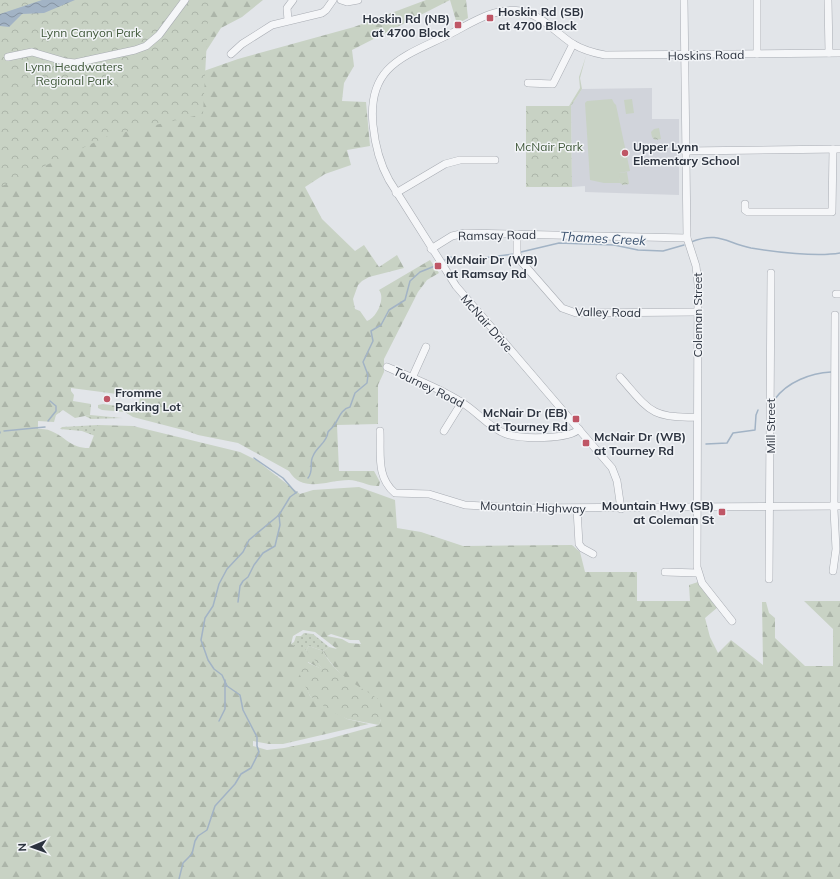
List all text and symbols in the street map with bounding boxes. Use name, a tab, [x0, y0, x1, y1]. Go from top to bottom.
place label: Hoskin Rd (SB) at 4700 Block	[498, 4, 584, 33]
place label: Hoskin Rd (NB) at 4700 Block	[362, 11, 450, 40]
marker: Hoskin Rd (SB) at 4700 Block	[485, 13, 495, 23]
marker: Hoskin Rd (NB) at 4700 Block	[453, 20, 463, 30]
park label: Lynn Canyon Park	[41, 25, 142, 40]
street label: Hoskins Road	[668, 47, 744, 63]
park label: Lynn Headwaters Regional Park	[25, 59, 123, 88]
park label: McNair Park	[515, 139, 584, 154]
place label: Upper Lynn Elementary School	[633, 139, 740, 168]
marker: Upper Lynn Elementary School	[620, 148, 630, 158]
street label: Ramsay Road	[458, 227, 536, 243]
water label: Thames Creek	[560, 228, 647, 248]
place label: McNair Dr (WB) at Ramsay Rd	[446, 252, 538, 281]
marker: McNair Dr (WB) at Ramsay Rd	[433, 261, 443, 271]
street label: Coleman Street	[690, 272, 705, 358]
street label: McNair Drive	[458, 291, 516, 355]
street label: Valley Road	[575, 304, 641, 320]
street label: Tourney Road	[391, 363, 467, 411]
place label: Fromme Parking Lot	[115, 385, 181, 414]
marker: Fromme Parking Lot	[102, 394, 112, 404]
street label: Mill Street	[763, 398, 778, 454]
place label: McNair Dr (EB) at Tourney Rd	[483, 405, 568, 434]
marker: McNair Dr (EB) at Tourney Rd	[571, 414, 581, 424]
place label: McNair Dr (WB) at Tourney Rd	[594, 429, 686, 458]
marker: McNair Dr (WB) at Tourney Rd	[581, 438, 591, 448]
street label: Mountain Highway	[480, 498, 587, 516]
place label: Mountain Hwy (SB) at Coleman St	[602, 498, 714, 527]
marker: Mountain Hwy (SB) at Coleman St	[717, 507, 727, 517]
north arrow	[12, 827, 52, 867]
text: N	[15, 843, 29, 852]

